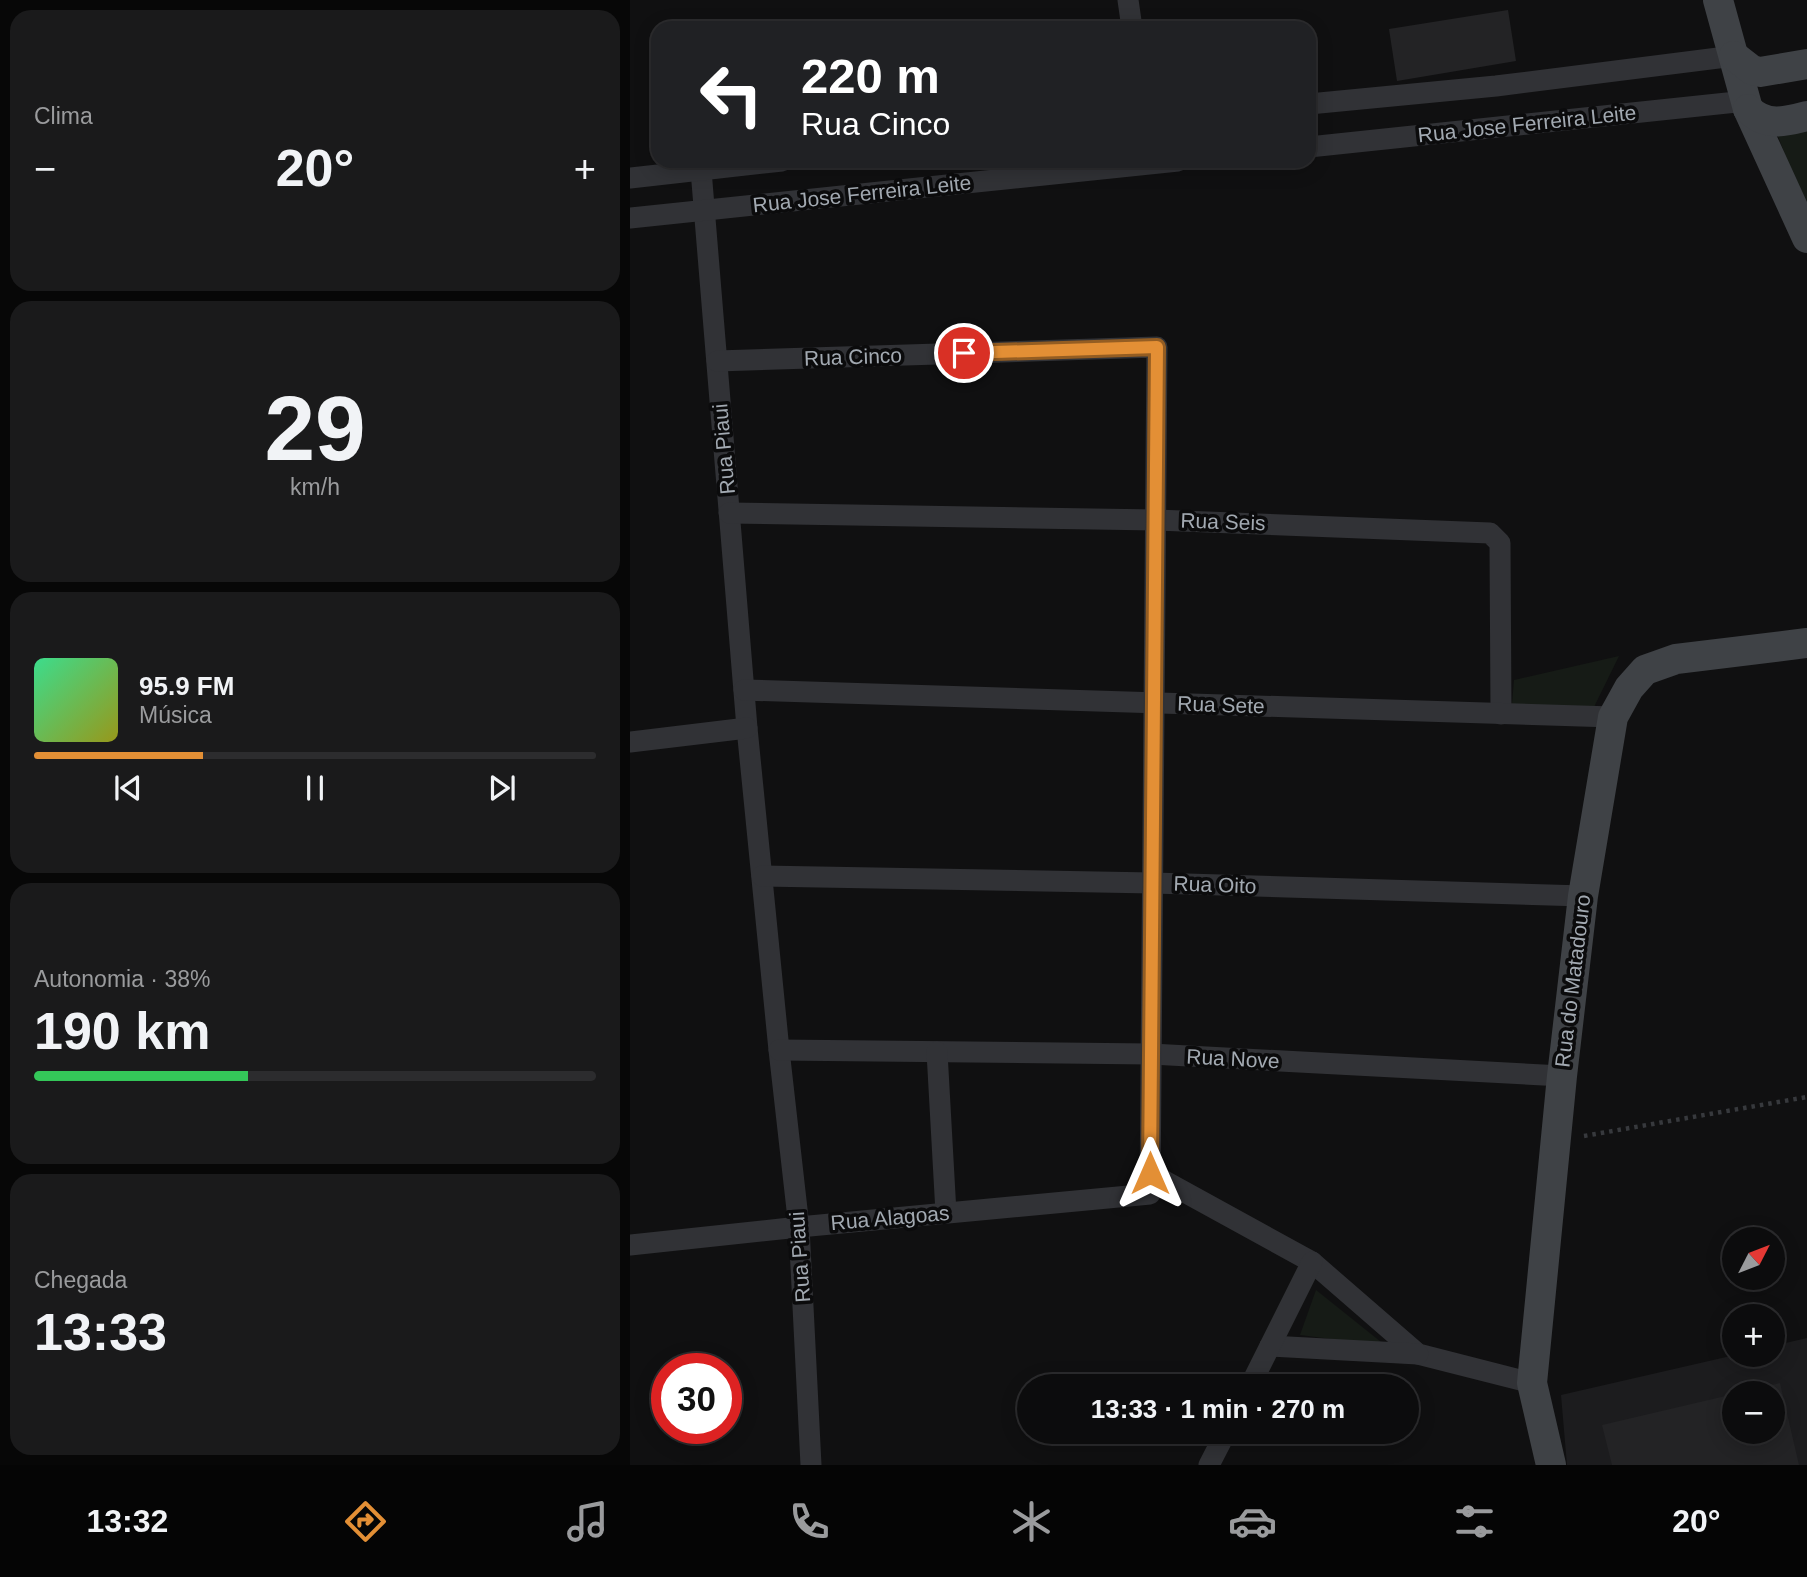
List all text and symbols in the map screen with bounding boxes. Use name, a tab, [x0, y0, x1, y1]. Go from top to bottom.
icon: left	[686, 49, 777, 140]
text: 220 m	[801, 49, 940, 103]
street label: Rua Jose Ferreira Leite	[1417, 101, 1637, 146]
text: Clima	[34, 103, 93, 129]
text: Rua Cinco	[801, 106, 950, 142]
text: 20°	[276, 139, 354, 197]
text: −	[34, 148, 56, 190]
text: +	[574, 148, 596, 190]
street label: Rua Jose Ferreira Leite	[752, 171, 972, 216]
pin	[934, 323, 994, 383]
icon: arrive	[945, 334, 983, 372]
street label: Rua Cinco	[804, 343, 902, 370]
text: 29	[264, 378, 366, 479]
street label: Rua Piaui	[708, 403, 739, 495]
text: km/h	[290, 474, 340, 500]
street label: Rua Seis	[1180, 509, 1266, 534]
text: 95.9 FM	[139, 671, 234, 701]
street label: Rua Sete	[1177, 691, 1265, 718]
text: Música	[139, 702, 212, 728]
icon: previous	[109, 769, 147, 807]
icon: pause	[296, 769, 334, 807]
icon: next	[483, 769, 521, 807]
street label: Rua Oito	[1173, 872, 1257, 897]
street label: Rua do Matadouro	[1550, 893, 1595, 1069]
text: Autonomia · 38%	[34, 966, 210, 992]
text: 190 km	[34, 1002, 210, 1060]
street label: Rua Nove	[1186, 1045, 1280, 1072]
position arrow	[1113, 1136, 1187, 1210]
street label: Rua Alagoas	[830, 1201, 950, 1234]
street label: Rua Piaui	[785, 1211, 814, 1303]
north arrow	[1722, 1227, 1785, 1290]
map controls	[1722, 1227, 1785, 1444]
text: Chegada	[34, 1267, 127, 1293]
text: 13:33	[34, 1303, 167, 1361]
button: +	[1722, 1304, 1785, 1367]
speed limit sign: 30	[651, 1353, 742, 1444]
button: −	[1722, 1381, 1785, 1444]
text: 13:33 · 1 min · 270 m	[1091, 1394, 1345, 1424]
icon: directions	[341, 1497, 390, 1546]
icon: music	[563, 1497, 612, 1546]
icon: phone	[785, 1497, 834, 1546]
icon: climate	[1007, 1497, 1056, 1546]
icon: car	[1228, 1497, 1277, 1546]
icon: filters	[1450, 1497, 1499, 1546]
text: 13:32	[86, 1503, 168, 1539]
text: 20°	[1672, 1503, 1721, 1539]

